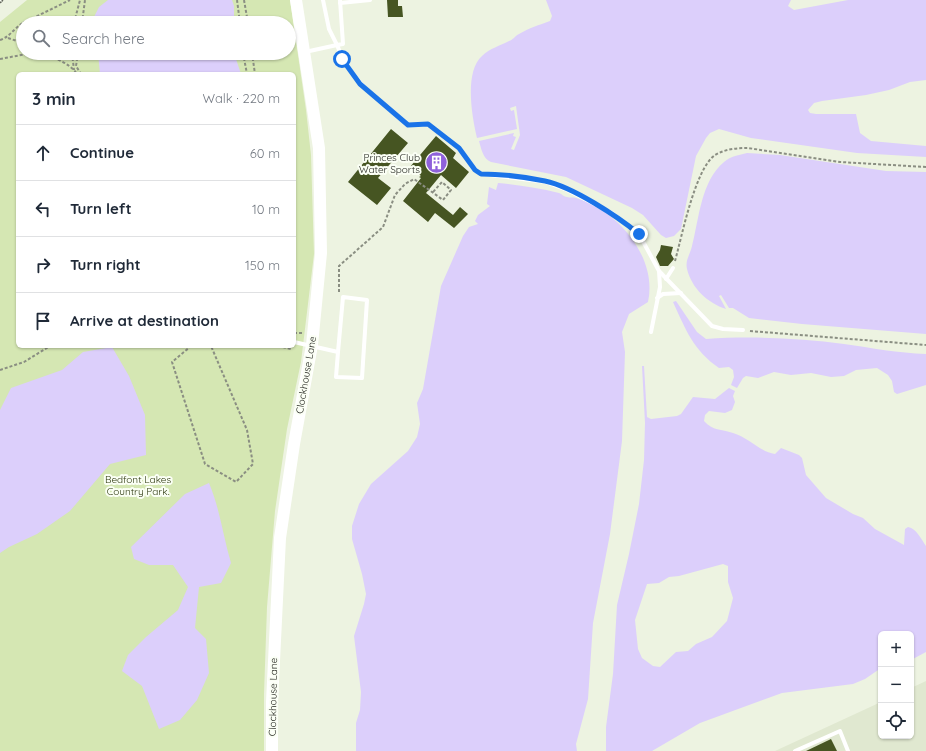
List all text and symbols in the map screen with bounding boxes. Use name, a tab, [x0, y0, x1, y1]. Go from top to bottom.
search box	[16, 16, 296, 60]
icon: search	[30, 27, 52, 49]
text: Search here	[62, 29, 145, 48]
route start	[333, 50, 351, 68]
text: 3 min	[32, 88, 76, 109]
text: Walk · 220 m	[203, 90, 280, 106]
icon: ahead	[32, 142, 54, 164]
text: Continue	[70, 143, 134, 162]
text: 60 m	[250, 145, 280, 161]
building icon: Princes Club Water Sports	[423, 150, 449, 176]
place label: Princes Club Water Sports	[359, 151, 420, 176]
icon: left	[32, 198, 54, 220]
text: Turn left	[70, 199, 132, 218]
text: 10 m	[252, 201, 280, 217]
route end	[630, 225, 648, 243]
icon: right	[32, 254, 54, 276]
text: Turn right	[70, 255, 141, 274]
text: 150 m	[245, 257, 280, 273]
icon: arrive	[32, 310, 54, 332]
text: Arrive at destination	[70, 311, 219, 330]
street label: Clockhouse Lane	[293, 335, 319, 415]
park label: Bedfont Lakes Country Park.	[105, 473, 171, 498]
map controls	[878, 631, 914, 739]
button: +	[878, 631, 914, 667]
street label: Clockhouse Lane	[266, 657, 280, 736]
button: −	[878, 667, 914, 703]
button: locate	[878, 703, 914, 739]

